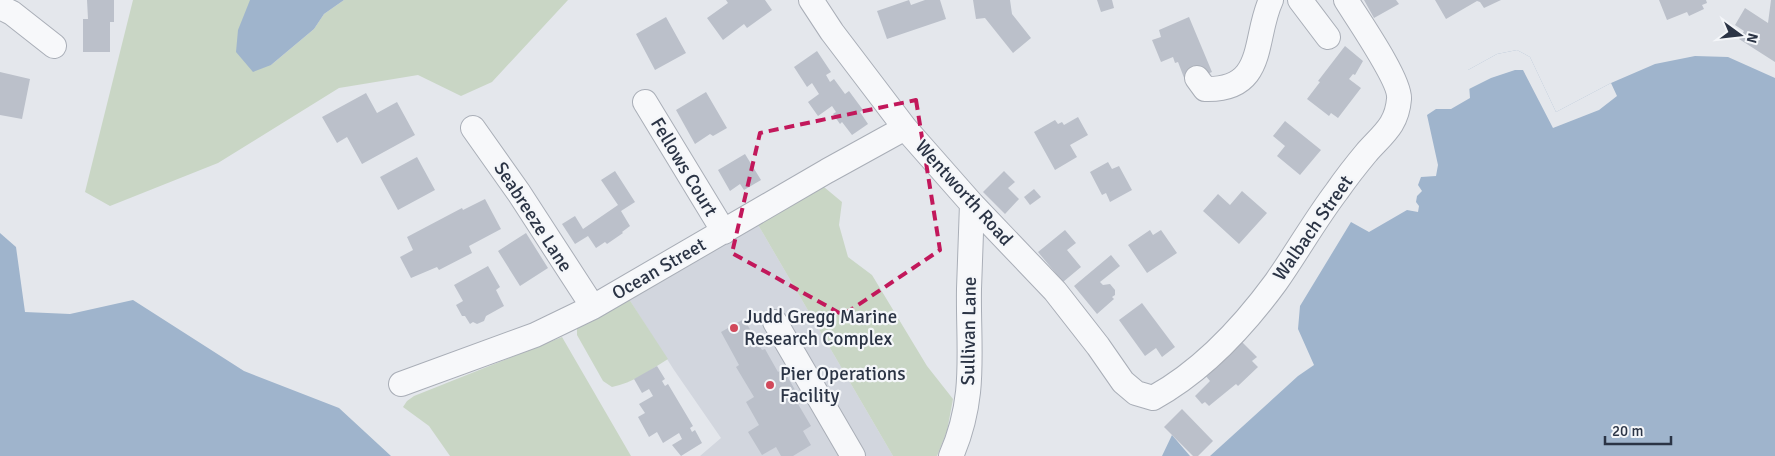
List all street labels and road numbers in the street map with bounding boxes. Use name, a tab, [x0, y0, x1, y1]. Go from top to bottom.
street label: Fellows Court	[645, 113, 723, 221]
street label: Wentworth Road	[910, 135, 1018, 251]
street label: Seabreeze Lane	[488, 157, 578, 277]
street label: Walbach Street	[1268, 170, 1358, 285]
street label: Ocean Street	[608, 232, 711, 306]
street label: Sullivan Lane	[956, 276, 982, 386]

